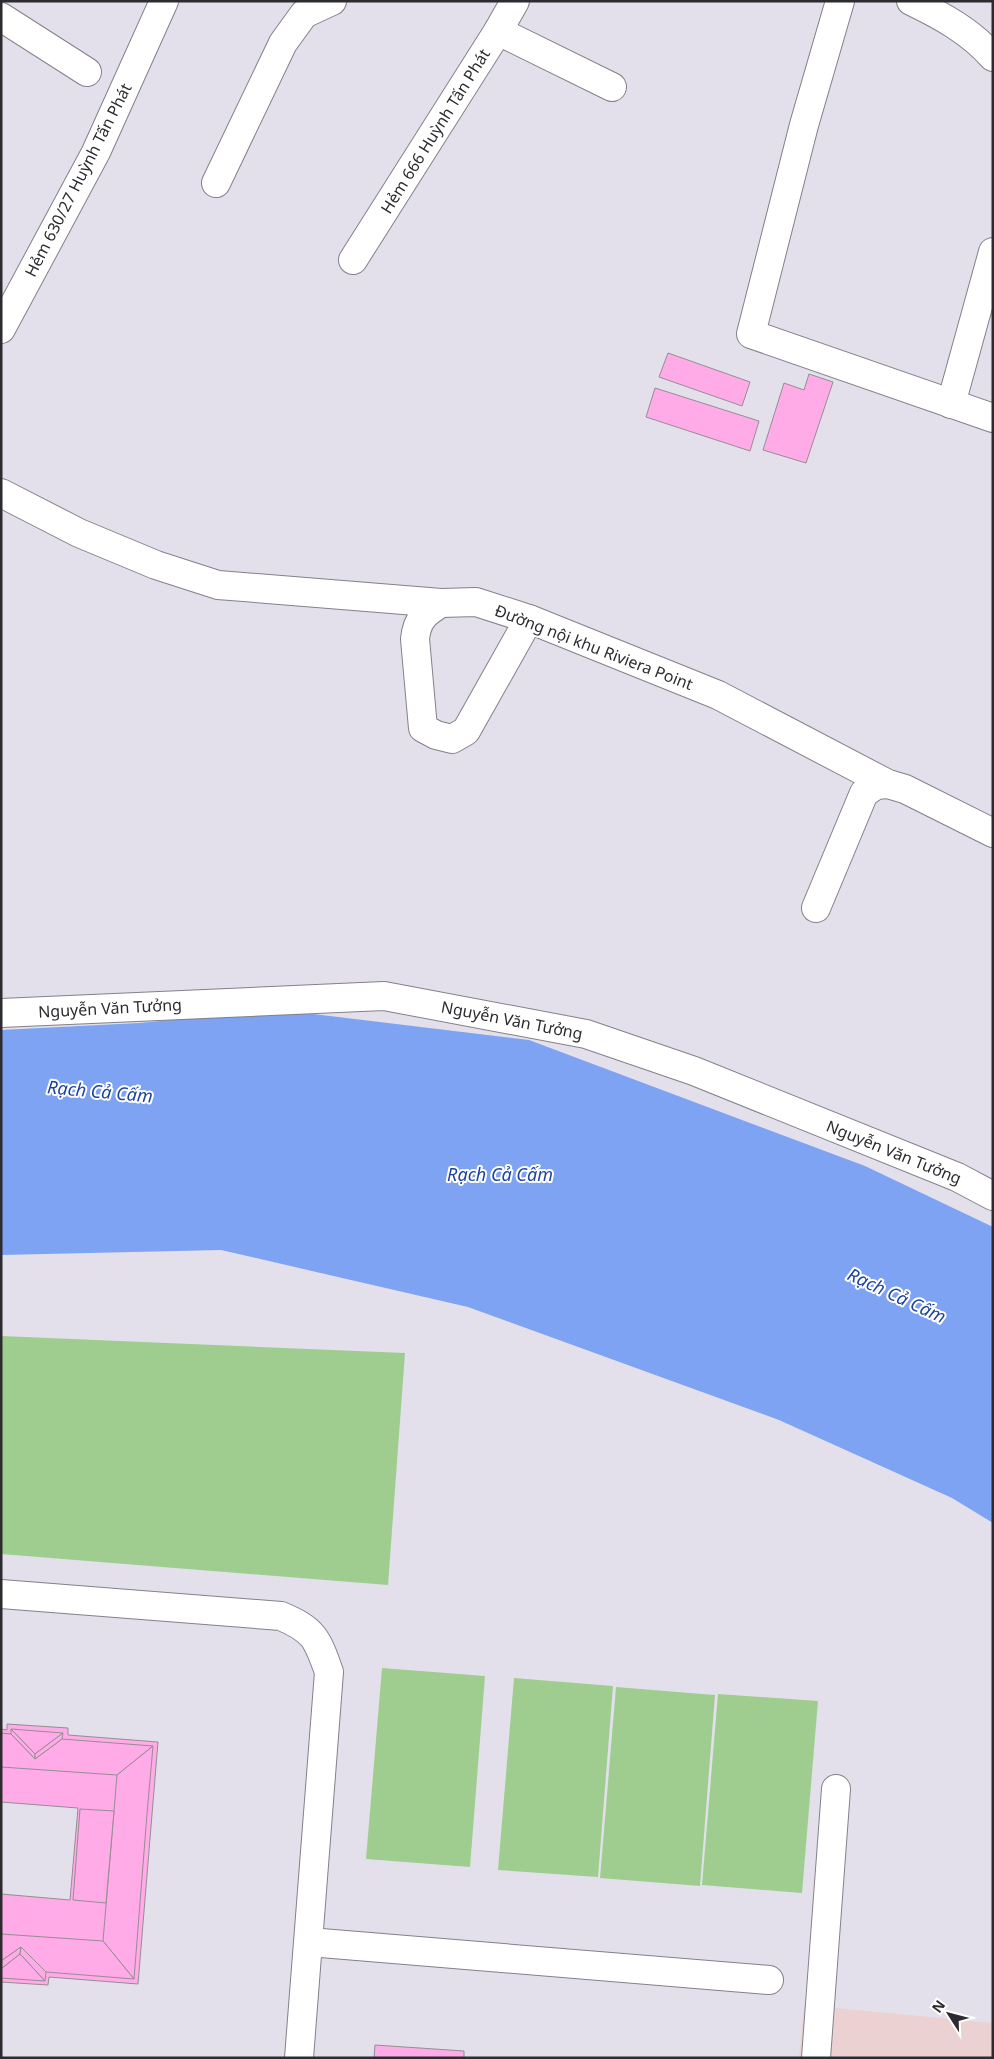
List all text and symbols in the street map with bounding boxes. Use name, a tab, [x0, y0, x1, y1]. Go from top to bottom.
street label: Hẻm 666 Huỳnh Tấn Phát	[375, 44, 495, 218]
street label: Hẻm 630/27 Huỳnh Tấn Phát	[19, 79, 137, 281]
street label: Đường nội khu Riviera Point	[492, 599, 696, 695]
street label: Nguyễn Văn Tưởng	[38, 993, 182, 1023]
street label: Nguyễn Văn Tưởng	[439, 995, 585, 1045]
water label: Rạch Cả Cấm	[46, 1074, 154, 1108]
street label: Nguyễn Văn Tưởng	[823, 1115, 965, 1189]
water label: Rạch Cả Cấm	[447, 1162, 553, 1186]
water label: Rạch Cả Cấm	[844, 1262, 950, 1328]
north arrow	[924, 1989, 974, 2039]
text: N	[927, 1996, 949, 2016]

